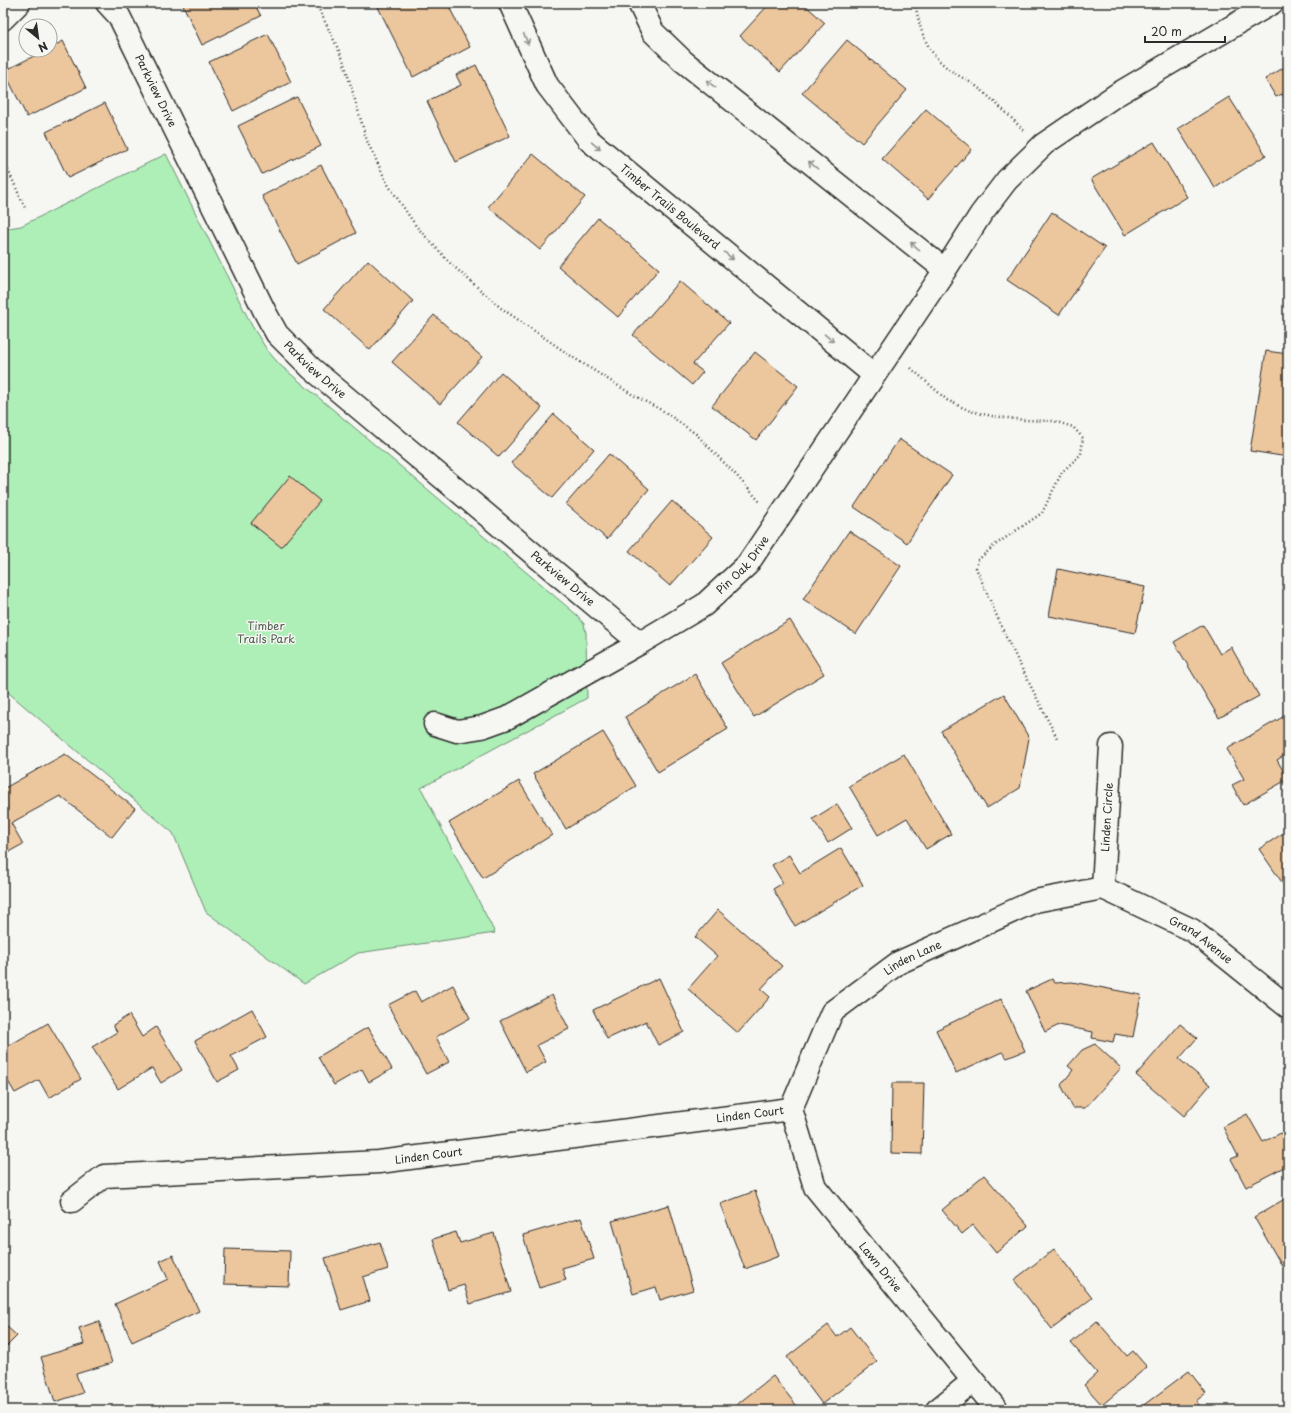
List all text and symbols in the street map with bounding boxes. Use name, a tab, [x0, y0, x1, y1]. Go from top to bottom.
north arrow	[18, 18, 58, 58]
scale bar	[1145, 18, 1225, 44]
text: 20 m	[1151, 22, 1182, 40]
one-way arrow	[523, 32, 530, 44]
text: N	[35, 38, 51, 57]
street label: Parkview Drive	[131, 51, 181, 130]
one-way arrow	[706, 79, 717, 88]
one-way arrow	[591, 142, 602, 151]
street label: Timber Trails Boulevard	[616, 160, 724, 253]
one-way arrow	[807, 160, 818, 169]
one-way arrow	[909, 241, 920, 250]
one-way arrow	[724, 251, 735, 260]
one-way arrow	[824, 334, 835, 343]
street label: Parkview Drive	[280, 337, 350, 402]
street label: Pin Oak Drive	[712, 532, 773, 598]
street label: Parkview Drive	[527, 546, 599, 610]
park label: Timber Trails Park	[237, 617, 295, 647]
street label: Linden Circle	[1096, 782, 1117, 852]
street label: Grand Avenue	[1166, 911, 1237, 967]
street label: Linden Lane	[880, 935, 944, 979]
street label: Linden Court	[715, 1101, 785, 1127]
street label: Linden Court	[394, 1142, 464, 1168]
street label: Lawn Drive	[855, 1238, 906, 1296]

